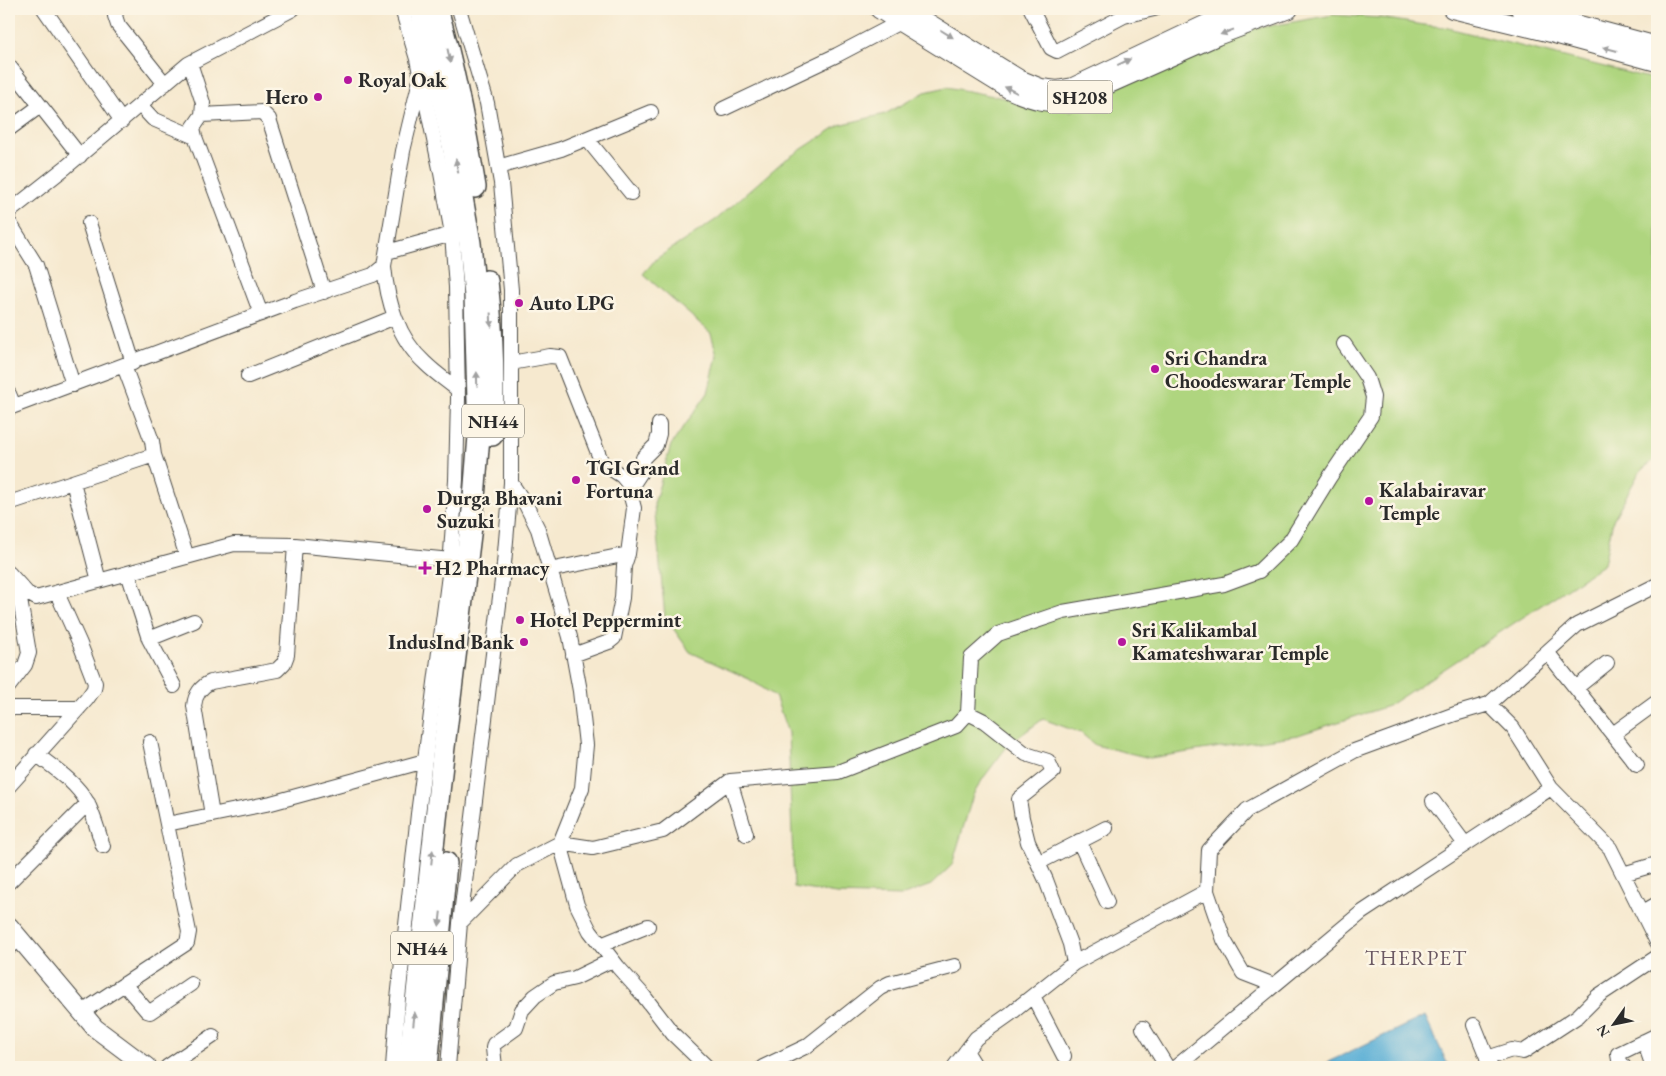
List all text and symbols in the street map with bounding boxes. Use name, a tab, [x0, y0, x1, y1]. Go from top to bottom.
one-way arrow	[1219, 28, 1234, 36]
one-way arrow	[941, 30, 954, 39]
one-way arrow	[1603, 45, 1618, 53]
one-way arrow	[445, 48, 453, 63]
one-way arrow	[1117, 58, 1131, 66]
place label: Royal Oak	[358, 67, 447, 93]
marker: Royal Oak	[342, 74, 354, 86]
road number: SH208	[1048, 80, 1112, 114]
place label: Hero	[266, 84, 308, 110]
one-way arrow	[1004, 86, 1019, 94]
marker: Hero	[312, 91, 324, 103]
one-way arrow	[452, 157, 460, 173]
place label: Auto LPG	[528, 290, 615, 316]
marker: Auto LPG	[513, 297, 525, 309]
one-way arrow	[488, 312, 496, 328]
place label: Sri Chandra Choodeswarar Temple	[1165, 345, 1351, 394]
marker: Sri Chandra Choodeswarar Temple	[1149, 363, 1161, 375]
one-way arrow	[473, 371, 481, 387]
road number: NH44	[462, 404, 524, 438]
place label: TGI Grand Fortuna	[586, 455, 679, 504]
marker: TGI Grand Fortuna	[570, 474, 582, 486]
place label: Kalabairavar Temple	[1379, 477, 1486, 526]
place label: Durga Bhavani Suzuki	[437, 485, 562, 534]
marker: Kalabairavar Temple	[1363, 495, 1375, 507]
marker: Durga Bhavani Suzuki	[421, 503, 433, 515]
place label: H2 Pharmacy	[435, 555, 550, 581]
marker: H2 Pharmacy	[419, 562, 431, 574]
place label: Hotel Peppermint	[530, 607, 682, 633]
marker: Hotel Peppermint	[514, 614, 526, 626]
place label: Sri Kalikambal Kamateshwarar Temple	[1132, 617, 1329, 666]
place label: IndusInd Bank	[388, 629, 515, 655]
marker: IndusInd Bank	[518, 636, 530, 648]
marker: Sri Kalikambal Kamateshwarar Temple	[1116, 636, 1128, 648]
one-way arrow	[428, 849, 436, 865]
one-way arrow	[436, 911, 444, 927]
road number: NH44	[391, 931, 453, 964]
district label: THERPET	[1365, 944, 1467, 971]
north arrow	[1588, 998, 1638, 1048]
one-way arrow	[410, 1010, 418, 1026]
text: N	[1592, 1021, 1614, 1041]

